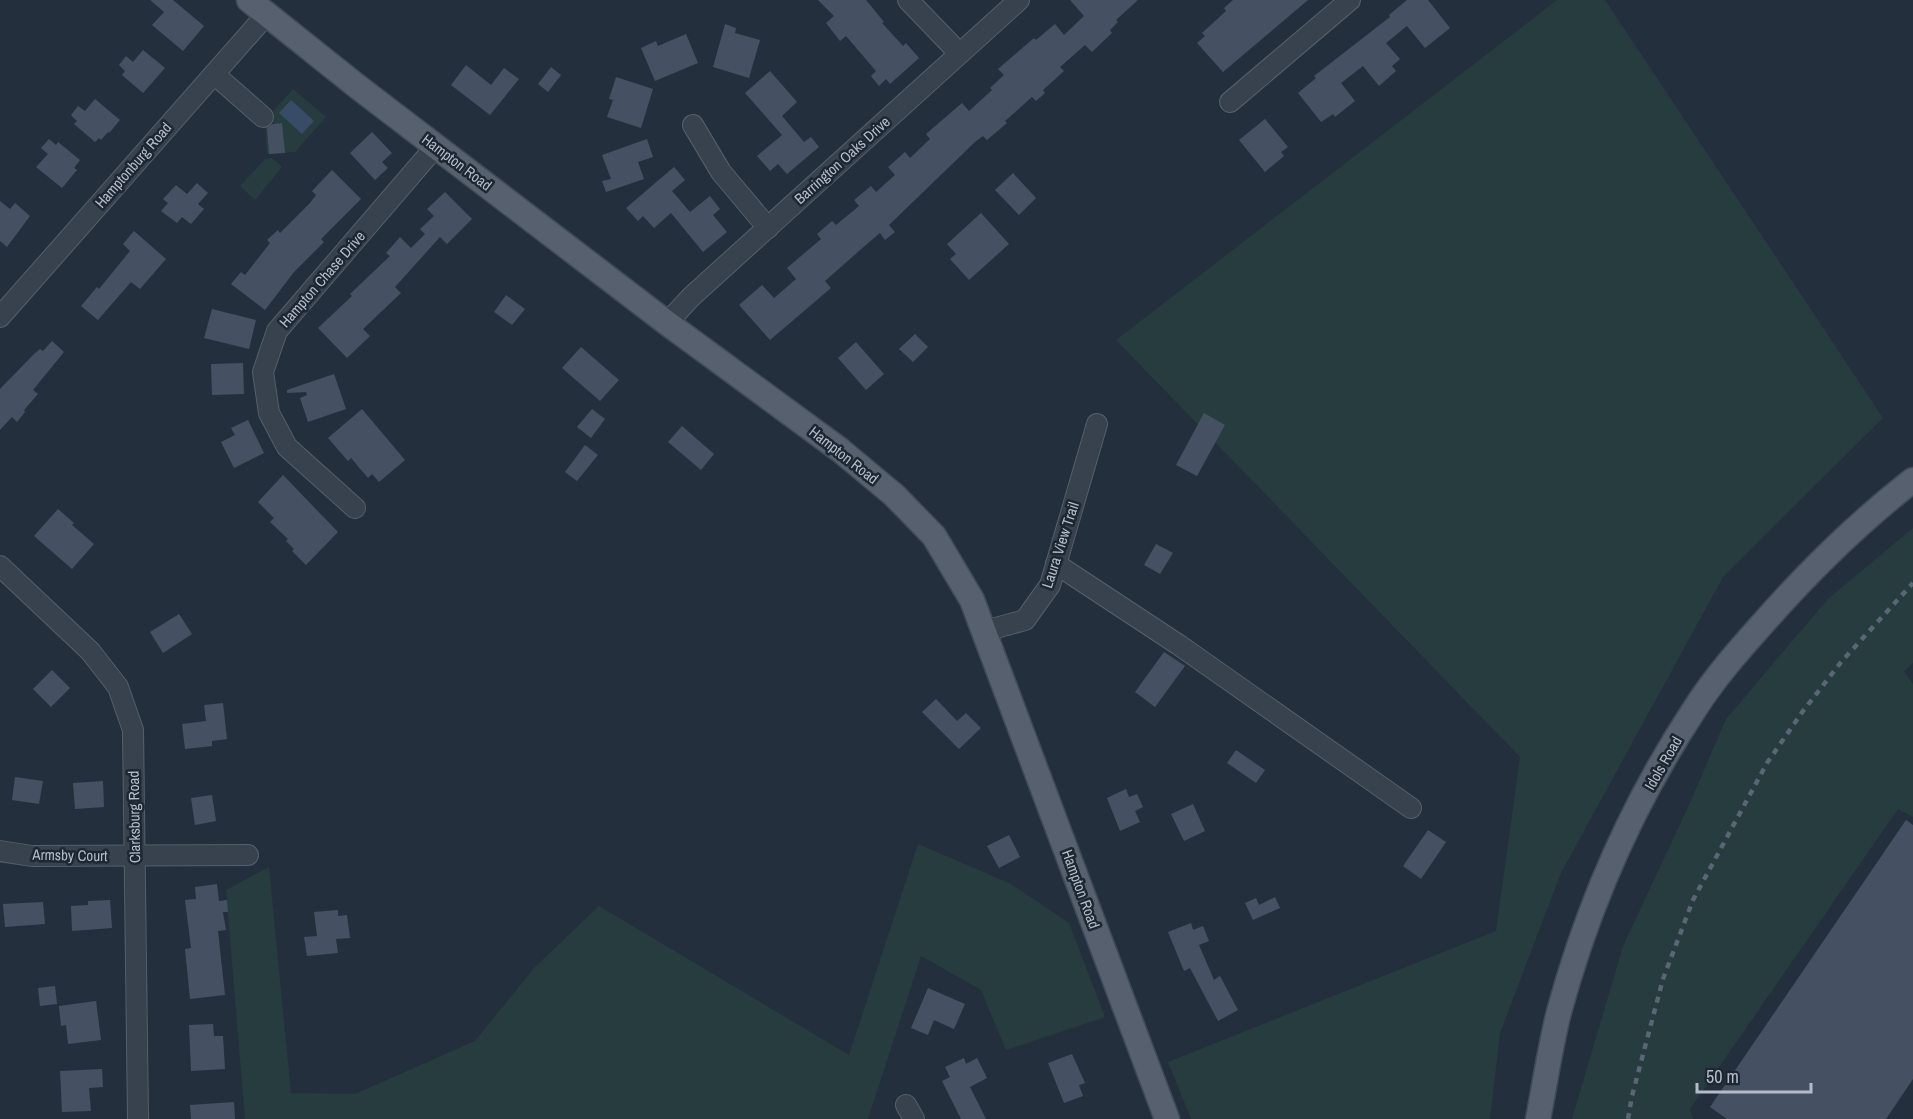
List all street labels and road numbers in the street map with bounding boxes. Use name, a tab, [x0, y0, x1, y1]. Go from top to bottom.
street label: Barrington Oaks Drive	[790, 111, 895, 209]
street label: Hamptonburg Road	[90, 118, 176, 212]
street label: Hampton Road	[418, 129, 496, 195]
street label: Hampton Chase Drive	[274, 226, 370, 332]
street label: Hampton Road	[805, 421, 883, 489]
street label: Laura View Trail	[1036, 499, 1084, 591]
street label: Idols Road	[1639, 732, 1687, 794]
street label: Clarksburg Road	[123, 771, 145, 863]
street label: Armsby Court	[31, 844, 108, 866]
street label: Hampton Road	[1057, 847, 1105, 931]

